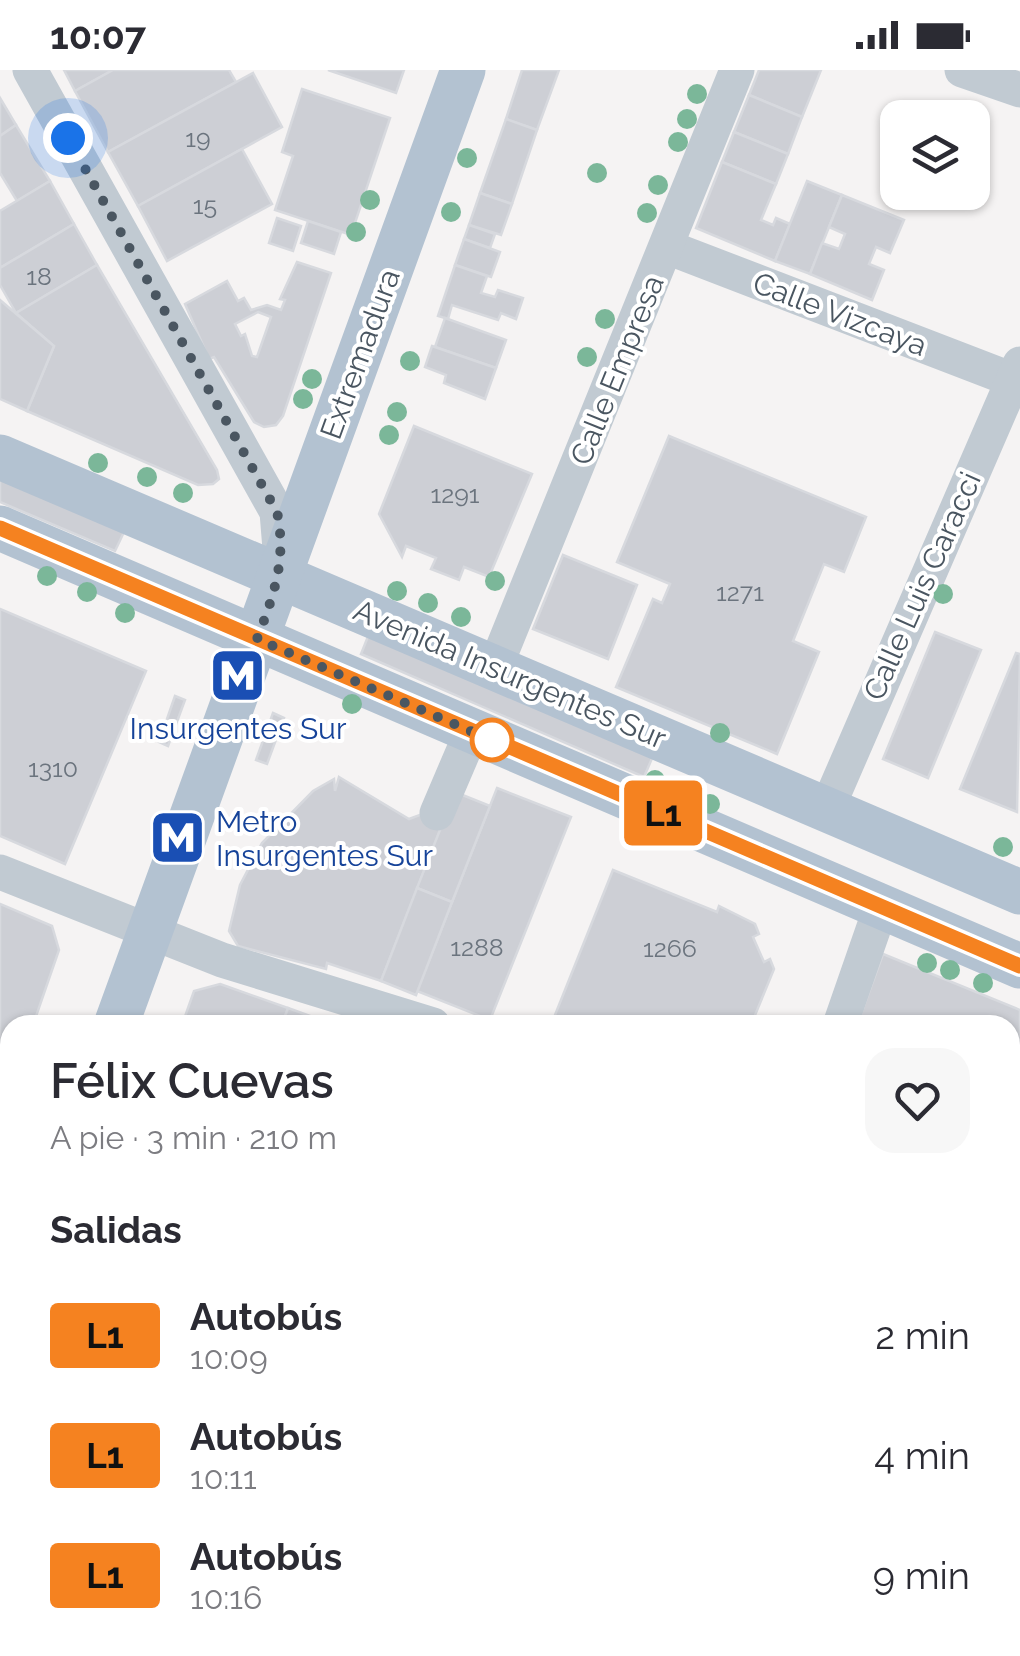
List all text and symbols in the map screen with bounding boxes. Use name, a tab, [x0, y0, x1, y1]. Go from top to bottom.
text: 10:07	[50, 13, 146, 58]
map controls	[880, 100, 990, 210]
button: layers	[880, 100, 990, 210]
your location	[43, 113, 93, 163]
house number: 19	[185, 123, 211, 153]
house number: 15	[193, 190, 217, 220]
house number: 18	[26, 261, 52, 291]
street label: Extremadura	[313, 264, 407, 444]
street label: Calle Vizcaya	[748, 265, 932, 363]
street label: Calle Empresa	[563, 270, 671, 470]
street label: Calle Luis Caracci	[856, 467, 988, 705]
house number: 1291	[430, 479, 480, 509]
house number: 1271	[716, 577, 764, 607]
street label: Avenida Insurgentes Sur	[349, 592, 672, 756]
metro station icon: Insurgentes Sur	[208, 645, 268, 705]
place label: Insurgentes Sur	[130, 711, 347, 746]
unlabelled marker	[471, 719, 513, 761]
house number: 1310	[28, 753, 78, 783]
line badge: L1	[618, 780, 708, 846]
text: L1	[644, 793, 682, 834]
place label: Metro Insurgentes Sur	[216, 804, 433, 873]
metro station icon: Metro Insurgentes Sur	[147, 808, 207, 868]
house number: 1288	[450, 932, 504, 962]
house number: 1266	[643, 933, 697, 963]
button: heart	[865, 1048, 970, 1153]
text: Félix Cuevas	[50, 1053, 334, 1109]
text: A pie · 3 min · 210 m	[50, 1119, 337, 1156]
text: Salidas	[50, 1207, 182, 1252]
text: Autobús	[190, 1294, 342, 1339]
text: 2 min	[875, 1313, 970, 1358]
text: L1	[86, 1315, 124, 1356]
text: 10:09	[190, 1339, 268, 1376]
text: Autobús	[190, 1414, 342, 1459]
text: 4 min	[874, 1433, 970, 1478]
text: L1	[86, 1435, 124, 1476]
text: 10:11	[190, 1459, 257, 1496]
text: Autobús	[190, 1534, 342, 1579]
text: 9 min	[873, 1553, 970, 1598]
text: L1	[86, 1555, 124, 1596]
text: 10:16	[190, 1579, 262, 1616]

